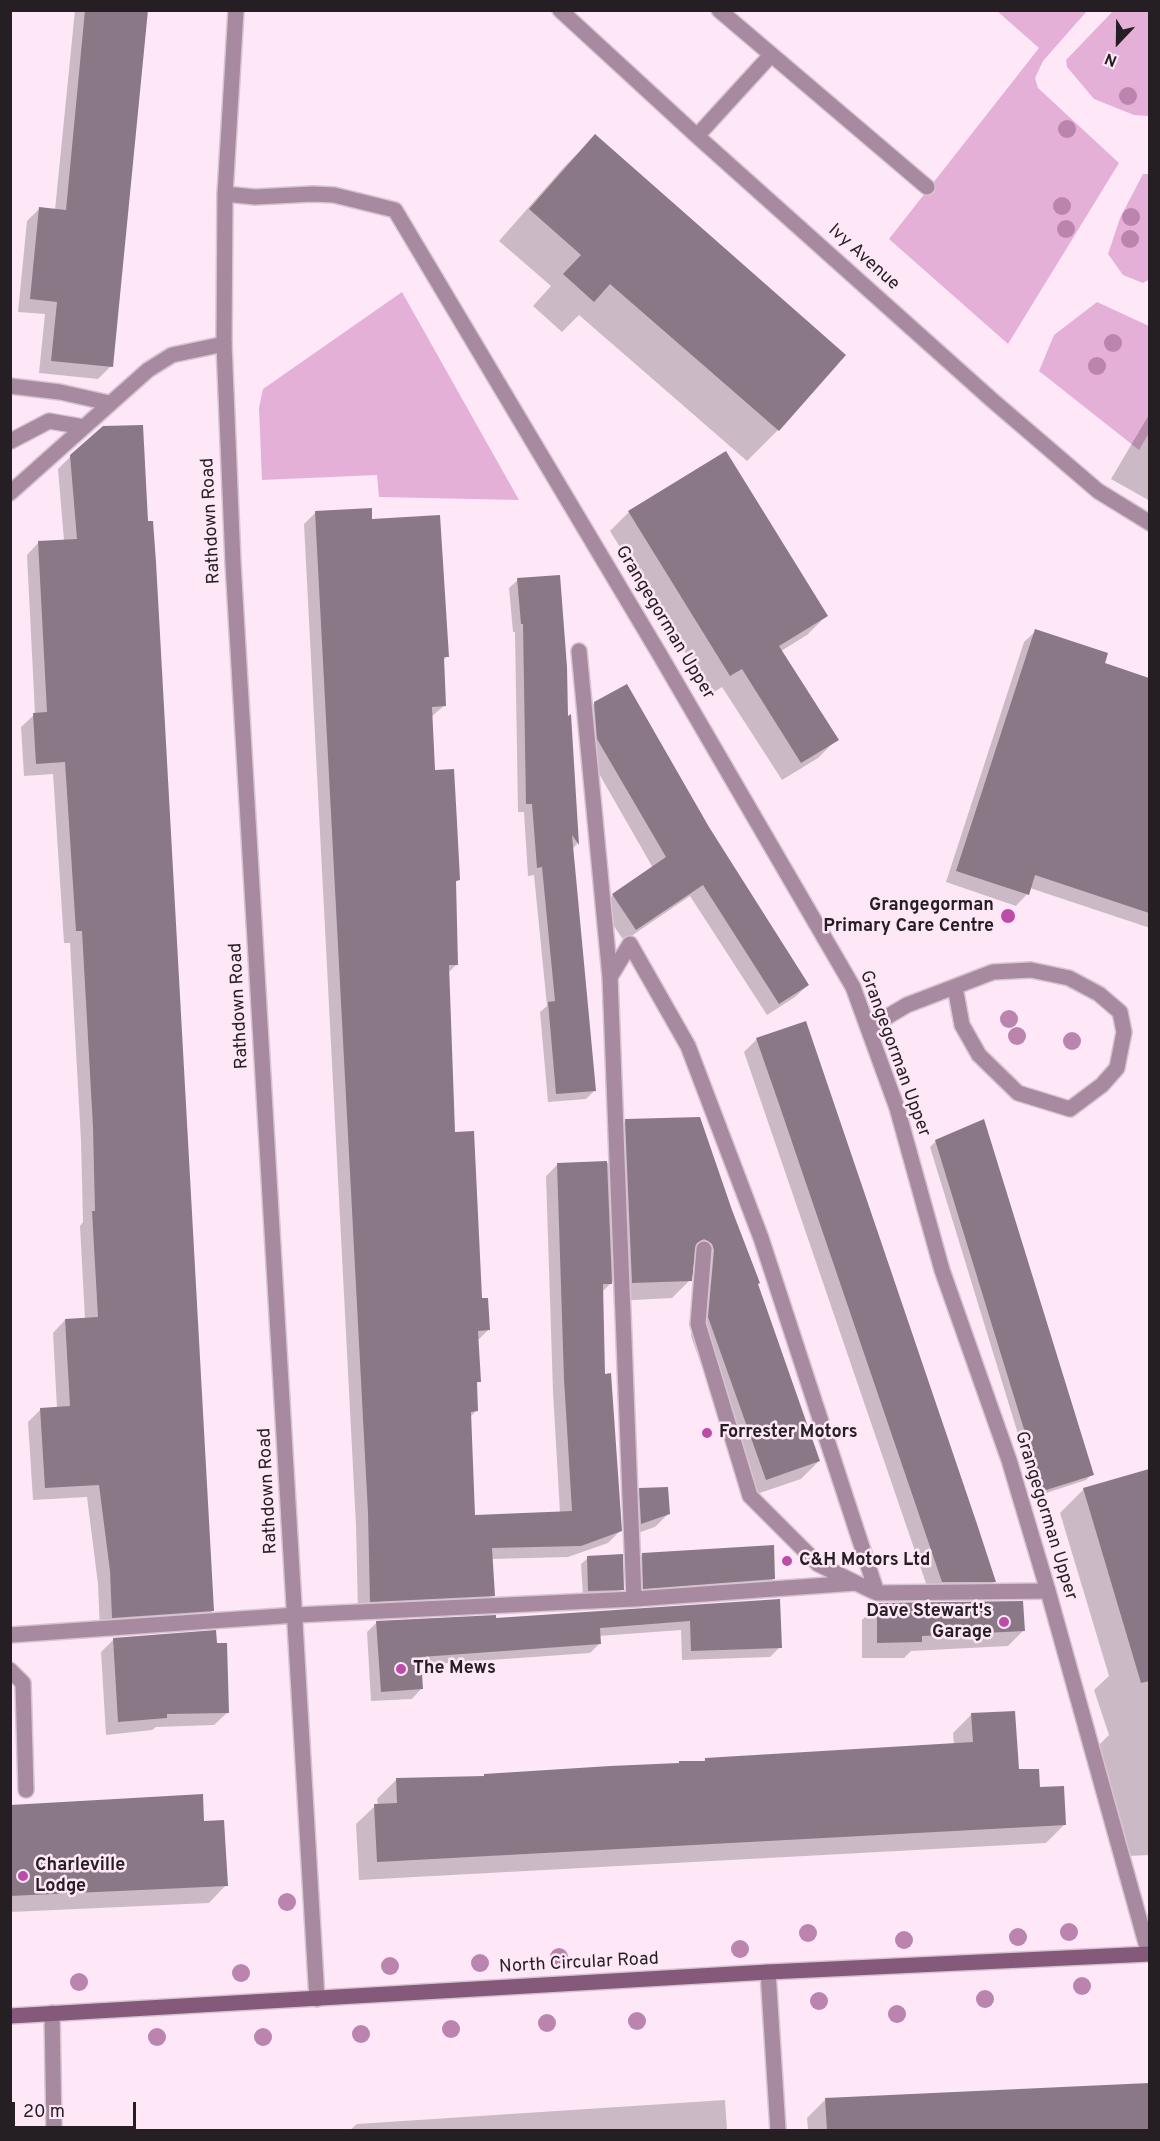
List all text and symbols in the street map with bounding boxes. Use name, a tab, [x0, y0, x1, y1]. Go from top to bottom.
north arrow	[1088, 12, 1148, 72]
text: N	[1102, 47, 1120, 70]
street label: Ivy Avenue	[823, 220, 903, 296]
street label: Rathdown Road	[198, 457, 226, 585]
street label: Grangegorman Upper	[610, 542, 718, 704]
place label: Grangegorman Primary Care Centre	[823, 895, 994, 938]
marker: Grangegorman Primary Care Centre	[999, 907, 1017, 925]
street label: Rathdown Road	[226, 942, 254, 1070]
street label: Grangegorman Upper	[854, 968, 934, 1140]
place label: Forrester Motors	[719, 1422, 858, 1444]
marker: Forrester Motors	[700, 1426, 714, 1440]
street label: Rathdown Road	[255, 1427, 283, 1555]
street label: Grangegorman Upper	[1009, 1429, 1081, 1603]
place label: C&H Motors Ltd	[799, 1550, 930, 1572]
marker: C&H Motors Ltd	[780, 1554, 794, 1568]
place label: Dave Stewart's Garage	[866, 1601, 992, 1644]
marker: Dave Stewart's Garage	[997, 1615, 1011, 1629]
place label: The Mews	[413, 1658, 496, 1680]
marker: The Mews	[394, 1662, 408, 1676]
place label: Charleville Lodge	[35, 1855, 125, 1898]
marker: Charleville Lodge	[16, 1869, 30, 1883]
street label: North Circular Road	[499, 1949, 659, 1979]
scale bar	[15, 2090, 140, 2128]
text: 20 m	[23, 2101, 65, 2124]

